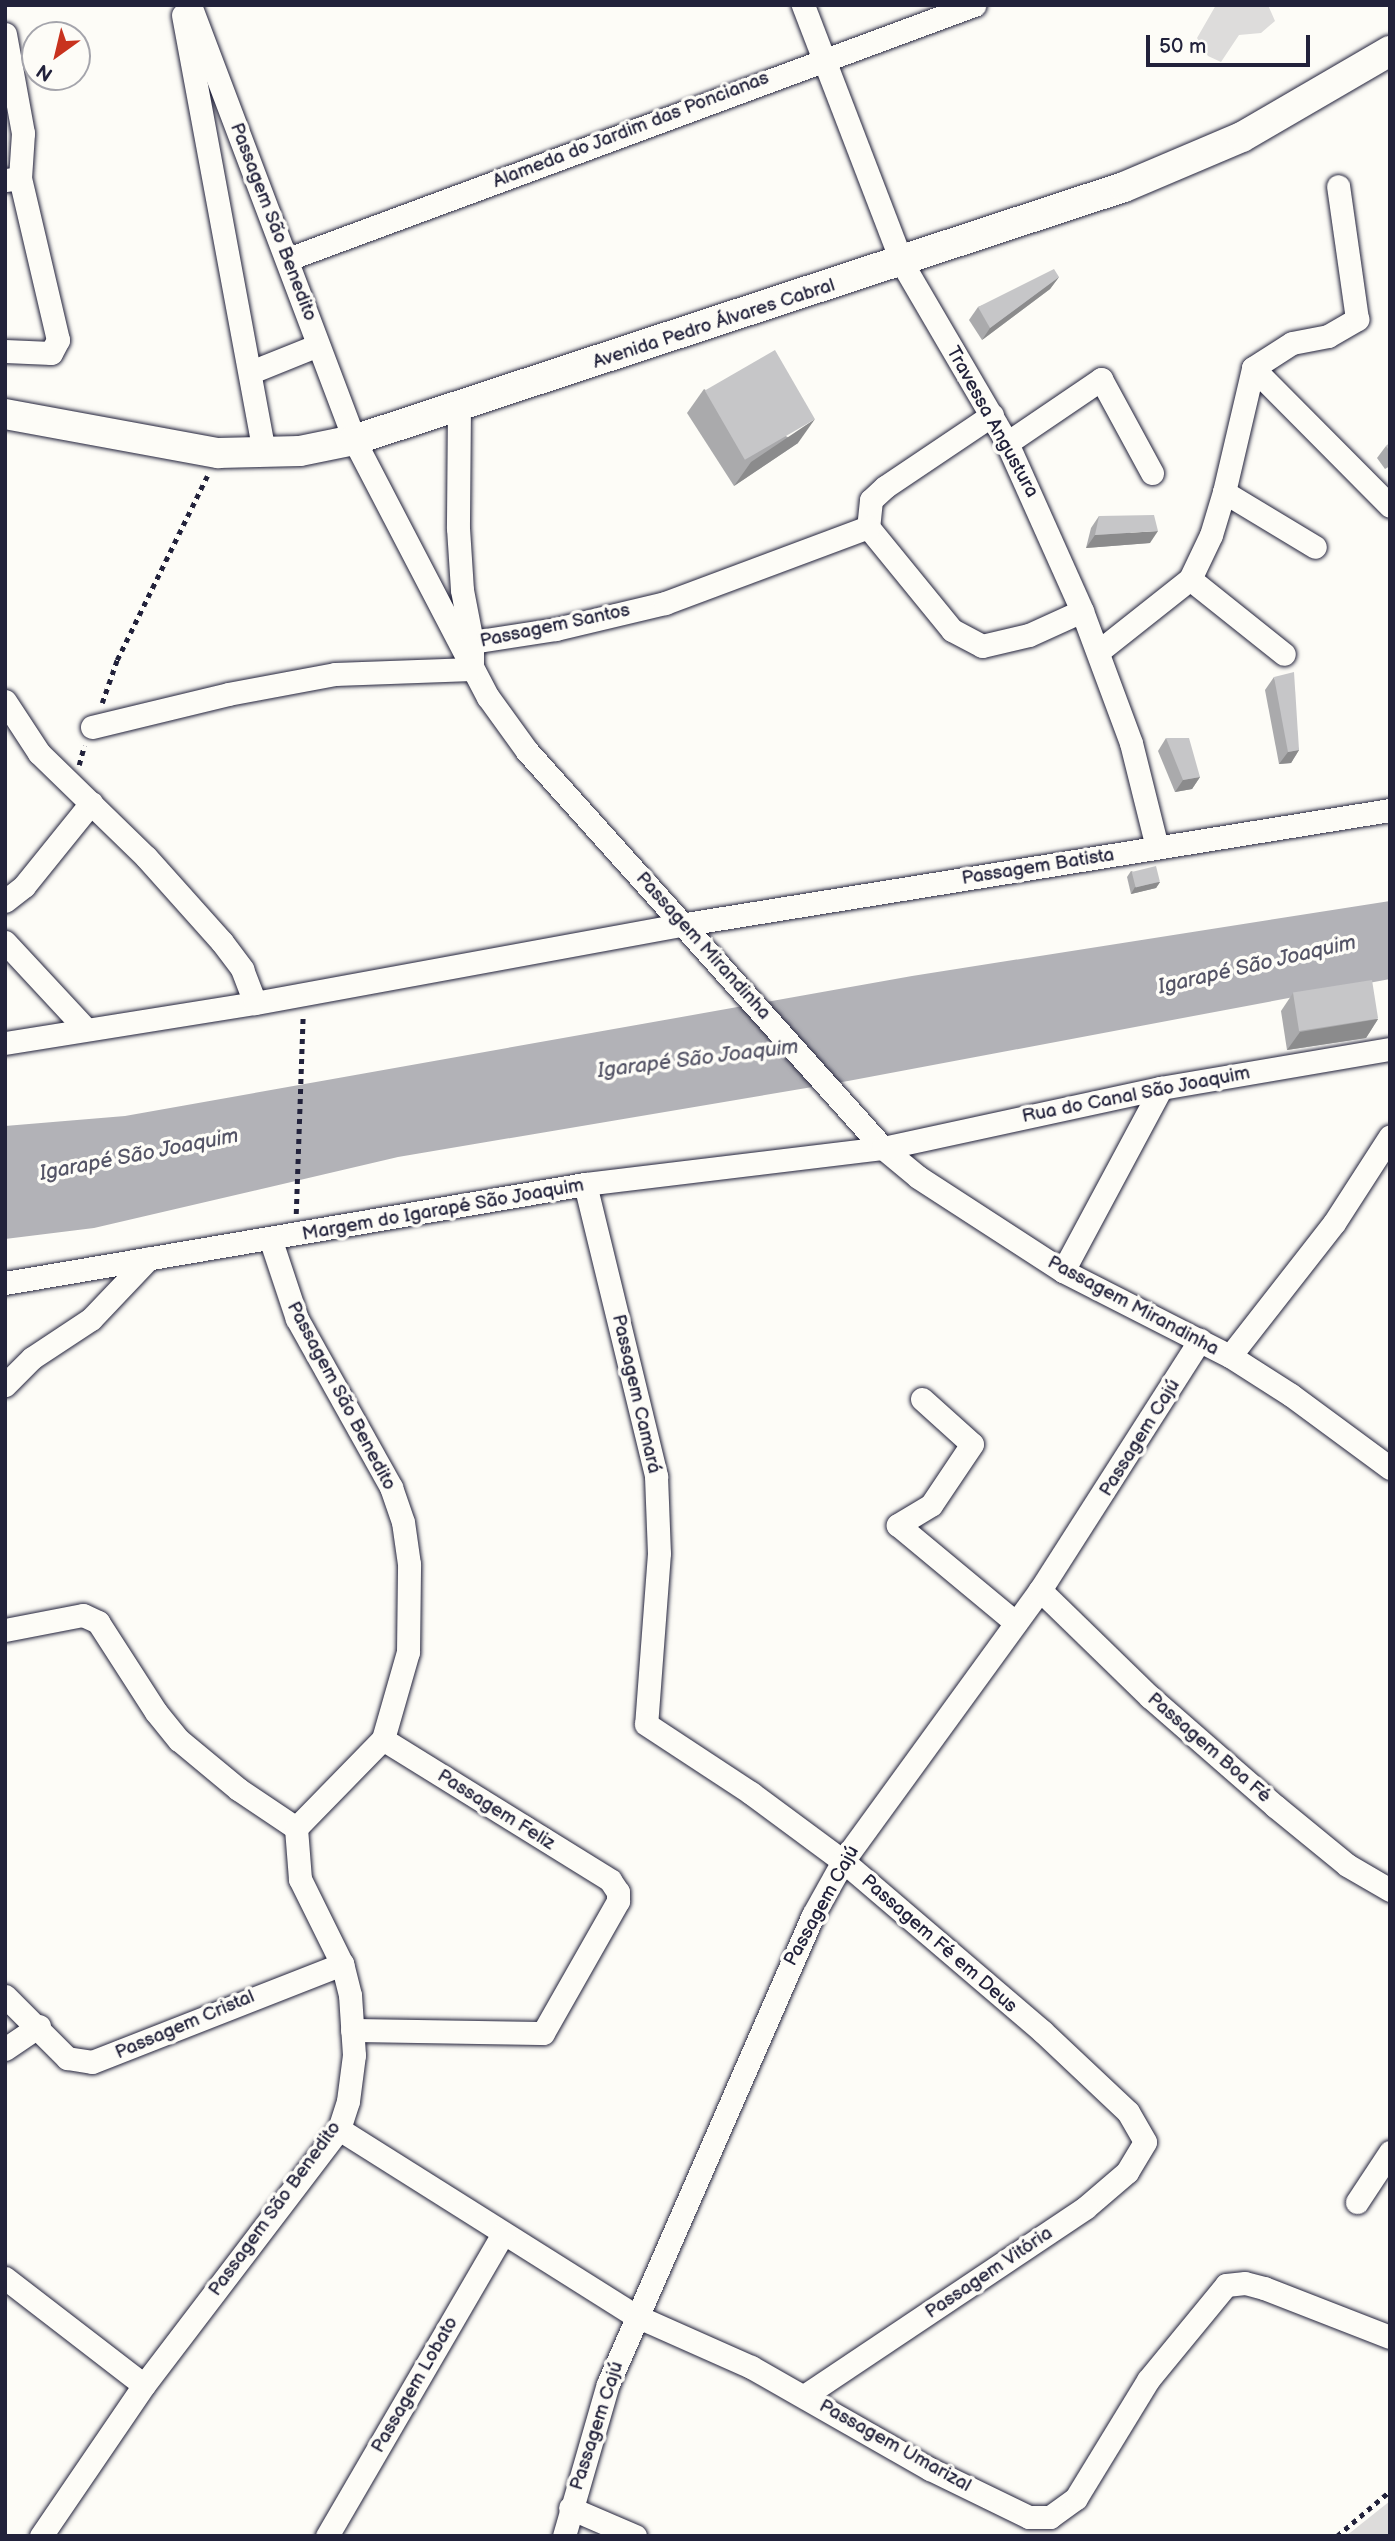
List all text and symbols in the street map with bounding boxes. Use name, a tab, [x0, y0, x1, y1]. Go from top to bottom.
north arrow	[21, 21, 91, 91]
scale bar	[1150, 21, 1314, 65]
text: 50 m	[1159, 34, 1206, 59]
text: N	[33, 59, 57, 86]
street label: Alameda do Jardim das Poncianas	[489, 66, 773, 194]
street label: Passagem São Benedito	[225, 120, 321, 324]
street label: Avenida Pedro Álvares Cabral	[590, 274, 838, 374]
street label: Travessa Angustura	[941, 342, 1043, 502]
street label: Passagem Santos	[478, 599, 632, 653]
street label: Passagem Batista	[960, 844, 1116, 890]
street label: Passagem Mirandinha	[631, 868, 775, 1024]
water label: Igarapé São Joaquim	[1155, 930, 1359, 1000]
water label: Igarapé São Joaquim	[595, 1034, 801, 1084]
street label: Rua do Canal São Joaquim	[1019, 1062, 1253, 1128]
water label: Igarapé São Joaquim	[37, 1123, 241, 1187]
street label: Margem do Igarapé São Joaquim	[300, 1174, 586, 1246]
street label: Passagem Mirandinha	[1043, 1251, 1223, 1361]
street label: Passagem São Benedito	[282, 1298, 400, 1494]
street label: Passagem Camará	[607, 1312, 665, 1476]
street label: Passagem Cajú	[1095, 1375, 1185, 1501]
street label: Passagem Boa Fé	[1142, 1688, 1276, 1808]
street label: Passagem Feliz	[433, 1765, 559, 1855]
street label: Passagem Cajú	[780, 1842, 864, 1970]
street label: Passagem Fé em Deus	[856, 1870, 1022, 2018]
street label: Passagem Cristal	[112, 1985, 258, 2065]
street label: Passagem São Benedito	[204, 2117, 346, 2301]
street label: Passagem Vitória	[921, 2222, 1057, 2324]
street label: Passagem Lobato	[367, 2313, 463, 2457]
street label: Passagem Cajú	[565, 2359, 629, 2493]
street label: Passagem Umarizal	[815, 2395, 975, 2497]

